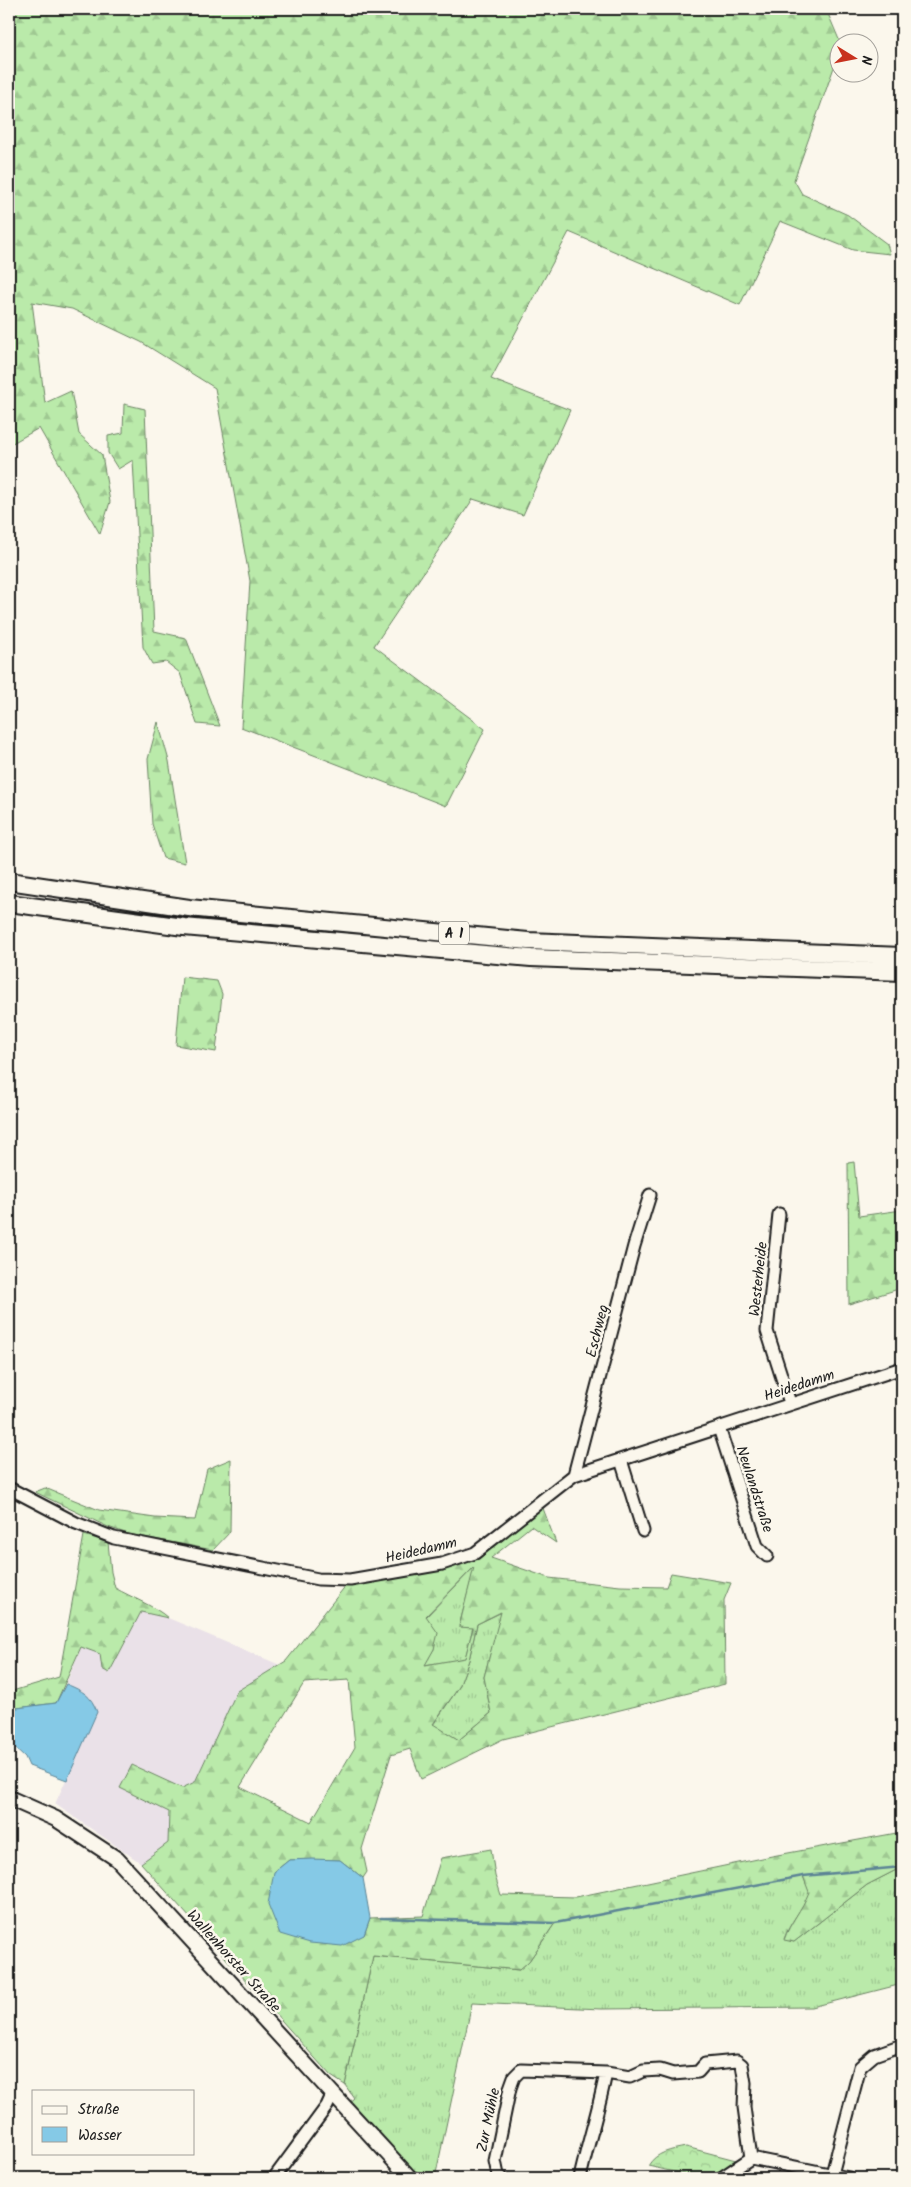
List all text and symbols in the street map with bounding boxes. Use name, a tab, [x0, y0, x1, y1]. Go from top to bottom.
north arrow	[828, 32, 878, 82]
text: N	[854, 54, 877, 67]
road number: A 1	[439, 921, 469, 944]
street label: Westerheide	[743, 1240, 775, 1318]
street label: Eschweg	[580, 1302, 616, 1360]
street label: Heidedamm	[761, 1363, 838, 1409]
street label: Neulandstraße	[729, 1443, 779, 1536]
street label: Heidedamm	[383, 1531, 460, 1571]
street label: Wallenhorster Straße	[180, 1905, 286, 2019]
street label: Zur Mühle	[470, 2086, 508, 2154]
legend	[32, 2090, 195, 2154]
text: Straße	[78, 2098, 120, 2122]
text: Wasser	[78, 2124, 122, 2148]

